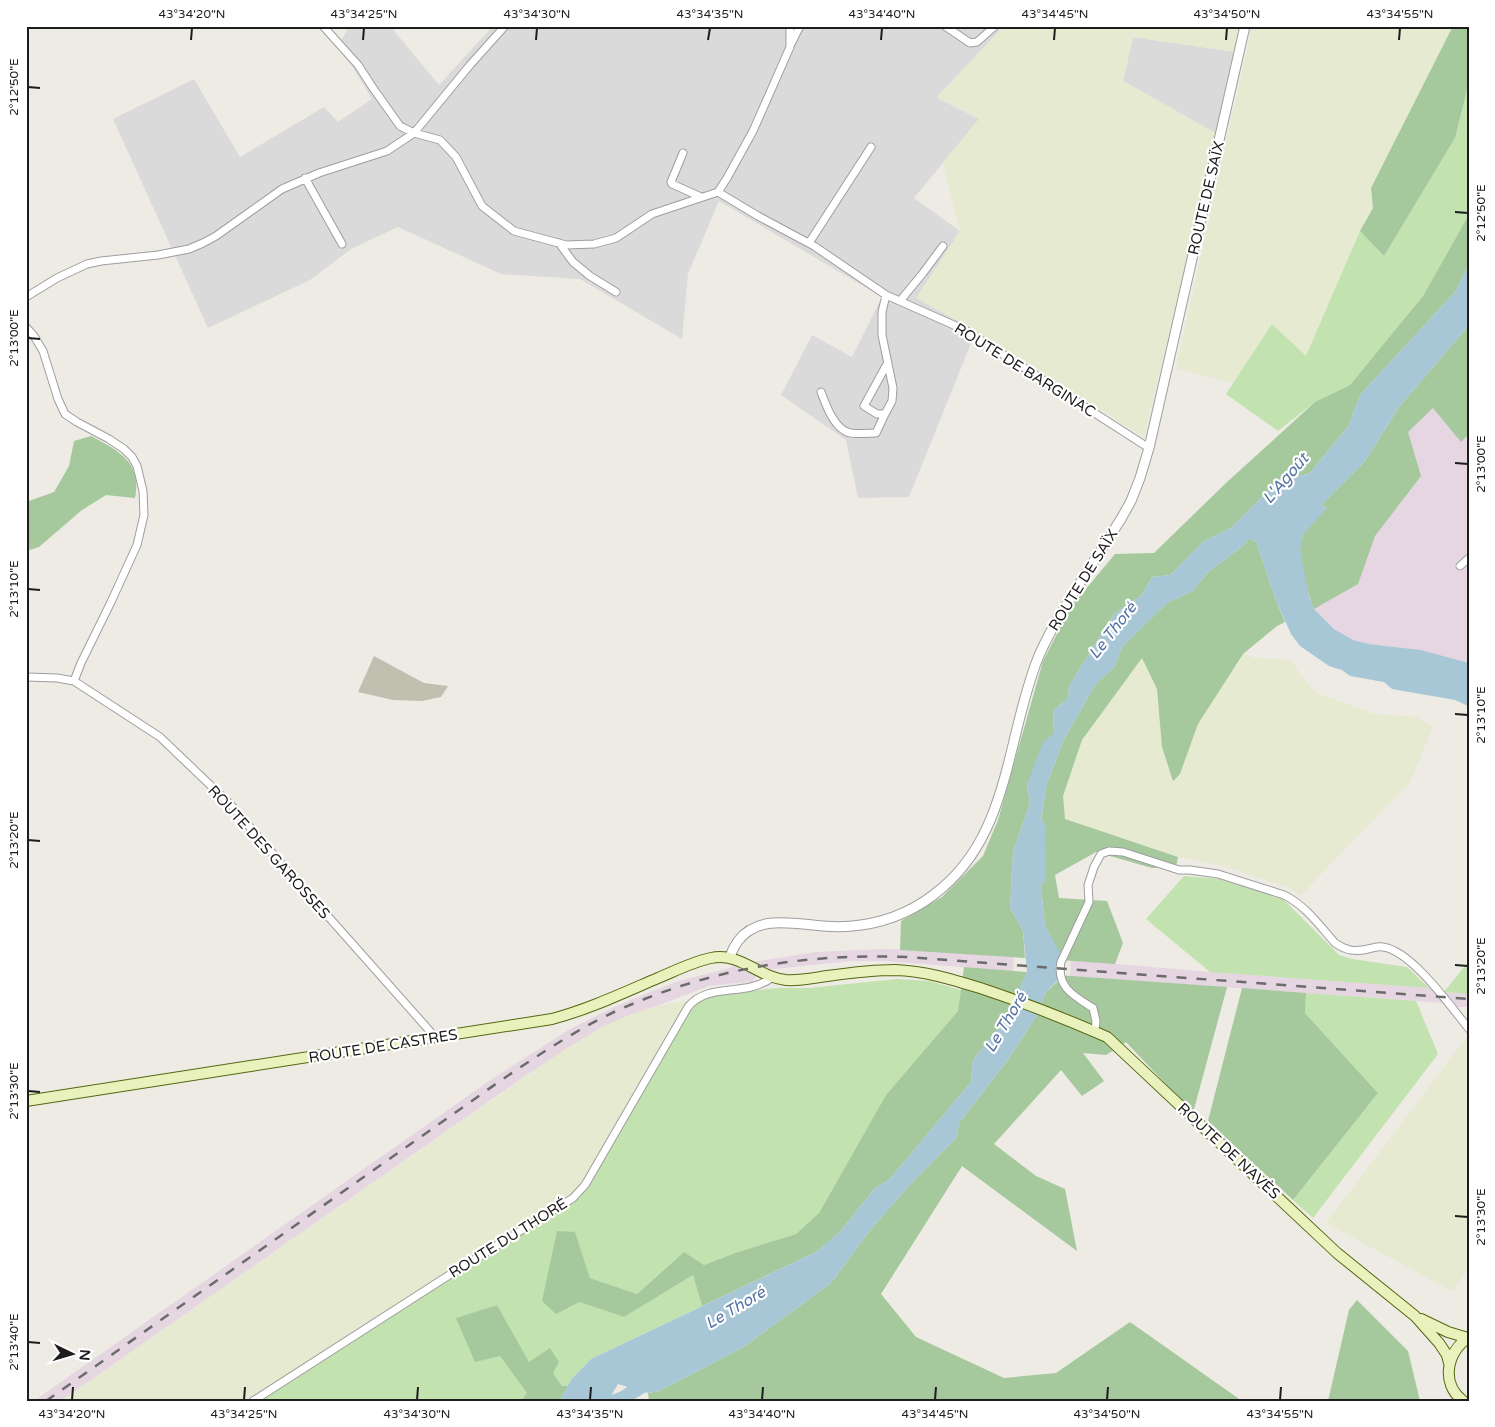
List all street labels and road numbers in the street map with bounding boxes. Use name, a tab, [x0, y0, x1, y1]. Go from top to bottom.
street label: ROUTE DE SAÏX	[1184, 139, 1228, 257]
street label: ROUTE DE BARGINAC	[951, 319, 1099, 421]
street label: ROUTE DE SAÏX	[1045, 526, 1121, 634]
street label: ROUTE DES GAROSSES	[204, 782, 334, 922]
street label: ROUTE DE CASTRES	[307, 1025, 459, 1067]
street label: ROUTE DE NAVÈS	[1174, 1099, 1284, 1203]
street label: ROUTE DU THORÉ	[445, 1194, 571, 1282]

